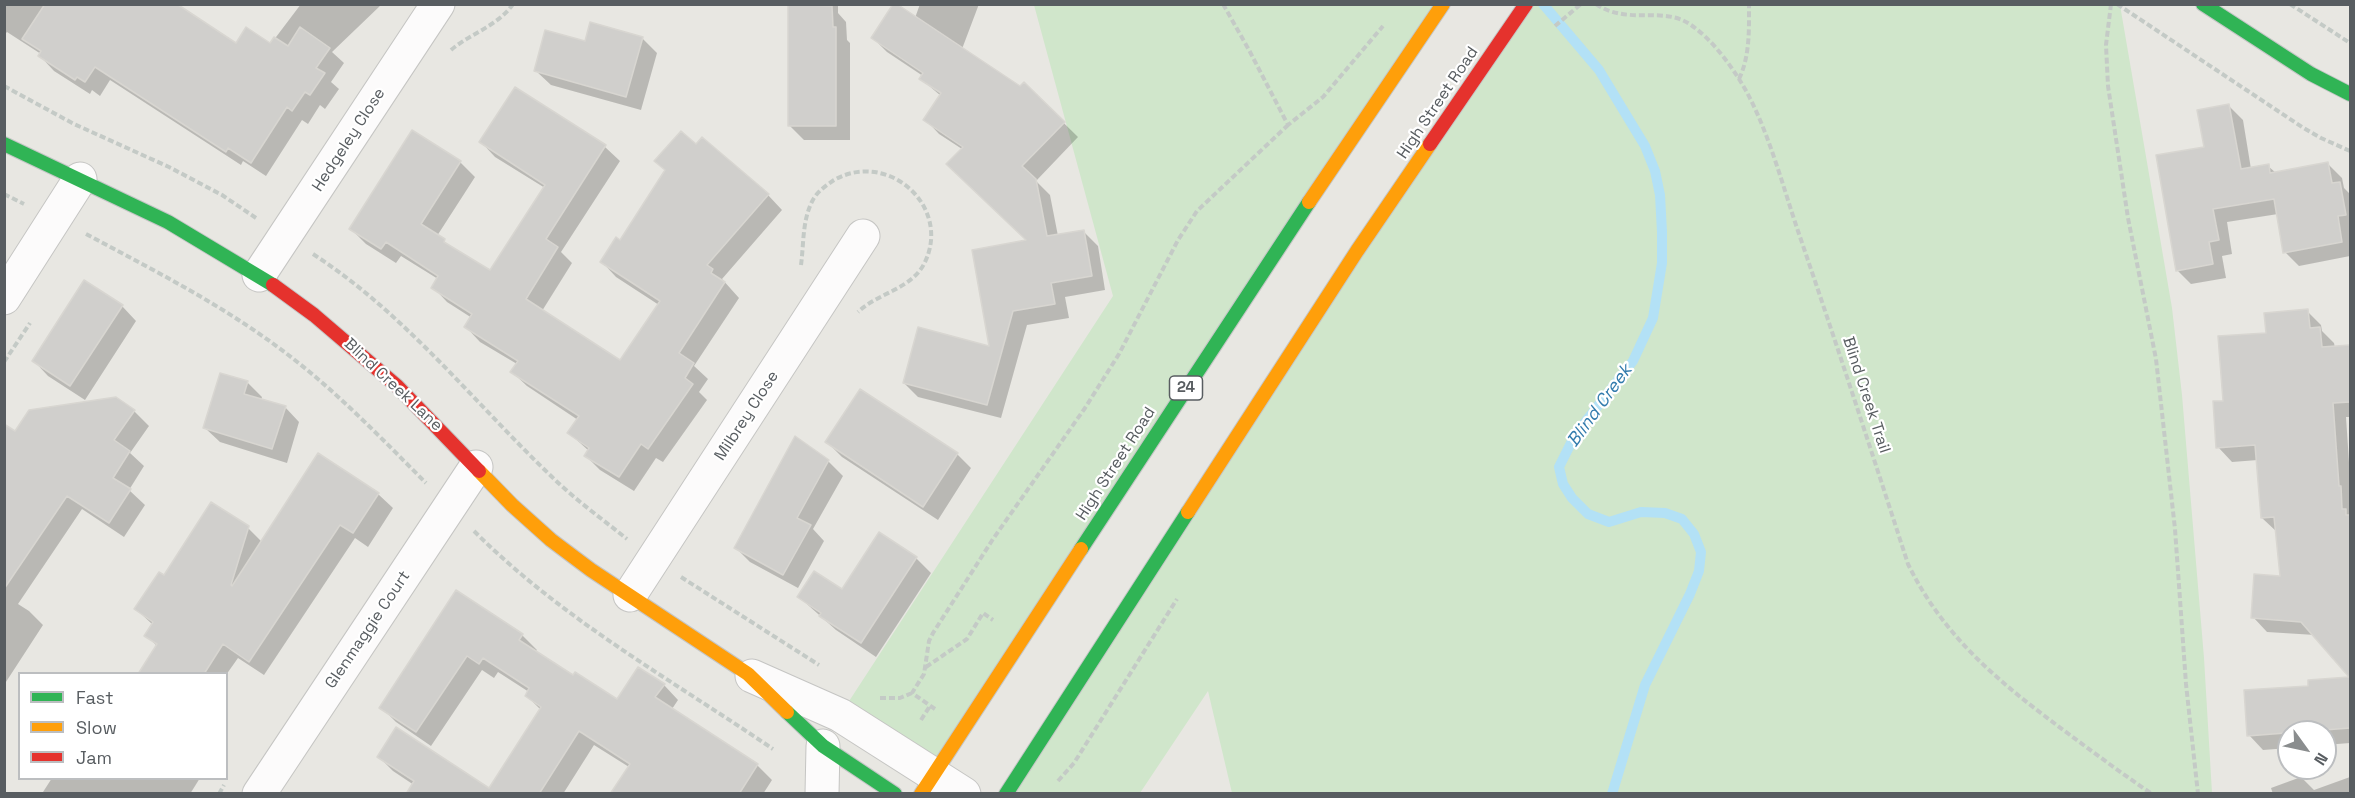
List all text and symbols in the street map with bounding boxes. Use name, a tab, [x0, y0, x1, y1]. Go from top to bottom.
street label: High Street Road	[1393, 43, 1483, 163]
street label: Hedgeley Close	[308, 85, 390, 195]
street label: Blind Creek Lane	[340, 334, 446, 436]
street label: Blind Creek Trail	[1838, 334, 1894, 456]
water label: Blind Creek	[1563, 360, 1637, 452]
street label: Milbrey Close	[711, 368, 783, 464]
road number: 24	[1170, 376, 1202, 400]
street label: High Street Road	[1072, 404, 1160, 524]
street label: Glenmaggie Court	[321, 567, 415, 693]
legend	[18, 672, 228, 780]
text: Fast	[76, 686, 113, 709]
text: Slow	[76, 716, 117, 739]
north arrow	[2277, 720, 2337, 780]
text: Jam	[76, 746, 112, 769]
text: N	[2309, 749, 2333, 769]

